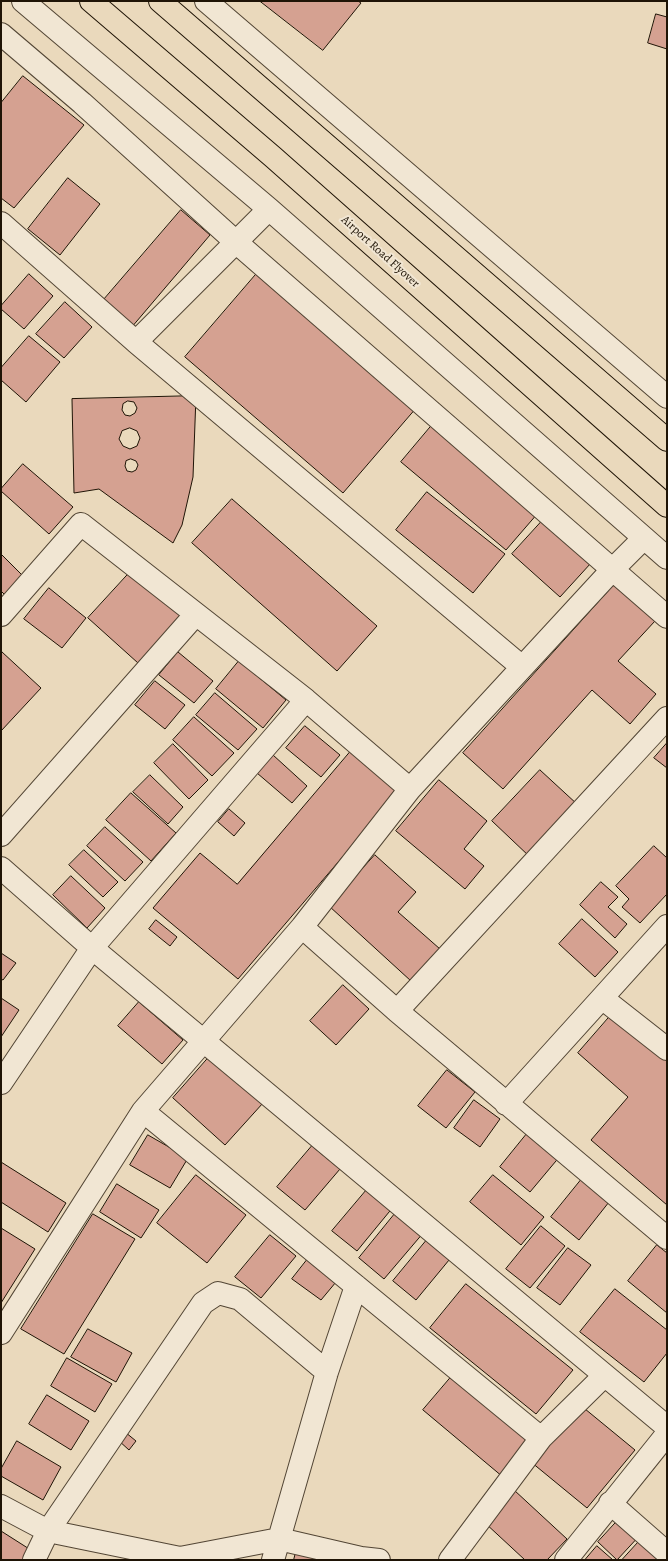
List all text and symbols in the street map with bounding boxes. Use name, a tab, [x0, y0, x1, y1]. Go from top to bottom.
street label: Airport Road Flyover	[338, 213, 422, 291]

